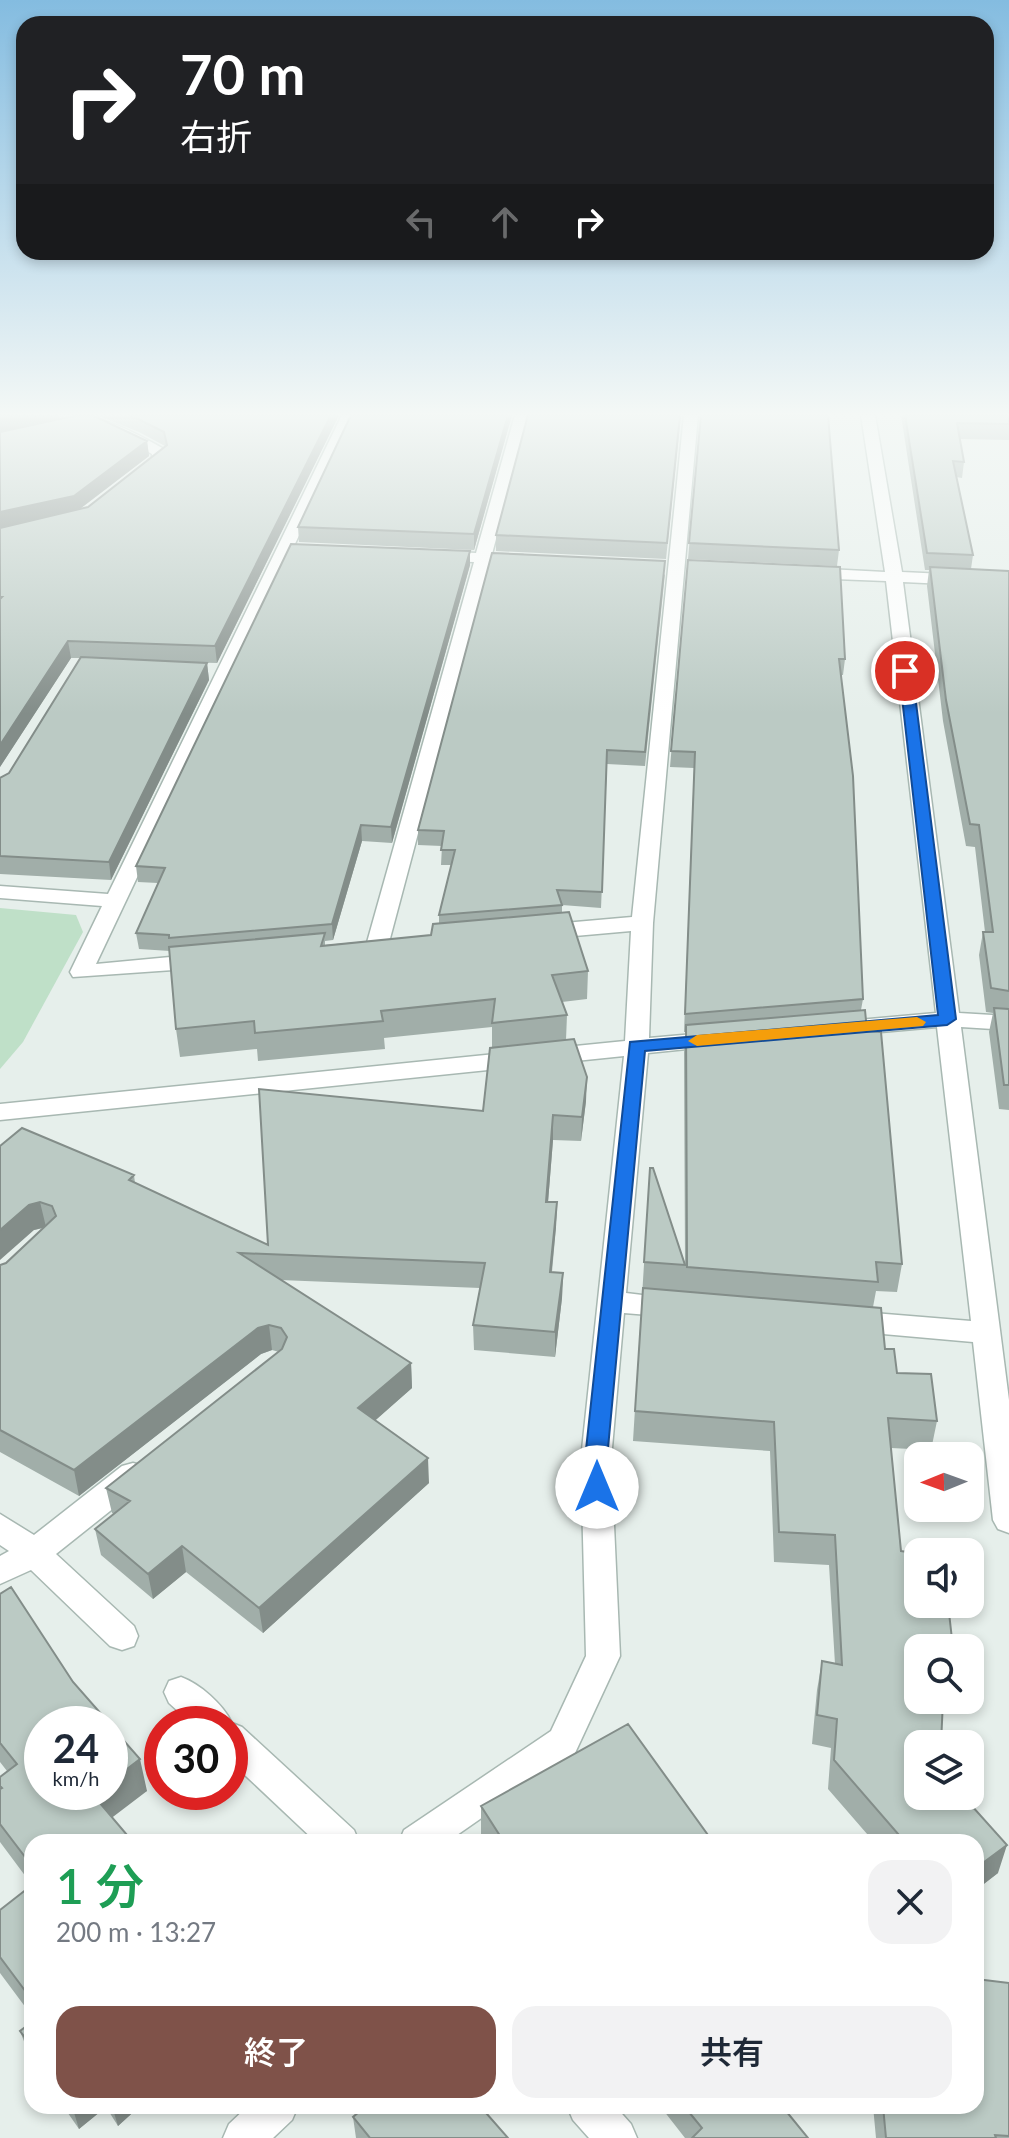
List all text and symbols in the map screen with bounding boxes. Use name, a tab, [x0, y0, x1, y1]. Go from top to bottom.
text: 70 m	[180, 40, 305, 107]
icon: right	[48, 48, 152, 152]
text: 右折	[180, 114, 252, 158]
icon: left	[399, 200, 443, 244]
icon: ahead	[483, 200, 527, 244]
icon: right	[567, 200, 611, 244]
pin	[871, 637, 939, 705]
icon: arrive	[883, 649, 927, 693]
north arrow	[904, 1442, 984, 1522]
map controls	[904, 1442, 984, 1810]
position arrow	[555, 1445, 639, 1529]
button: sound	[904, 1538, 984, 1618]
button: search	[904, 1634, 984, 1714]
speed limit sign: 30	[144, 1706, 248, 1810]
text: 24	[53, 1724, 99, 1772]
button: layers	[904, 1730, 984, 1810]
text: km/h	[53, 1766, 99, 1790]
text: 1 分	[56, 1857, 144, 1914]
button: close	[868, 1860, 952, 1944]
text: 200 m · 13:27	[56, 1916, 216, 1948]
button: 終了	[56, 2006, 496, 2098]
button: 共有	[512, 2006, 952, 2098]

